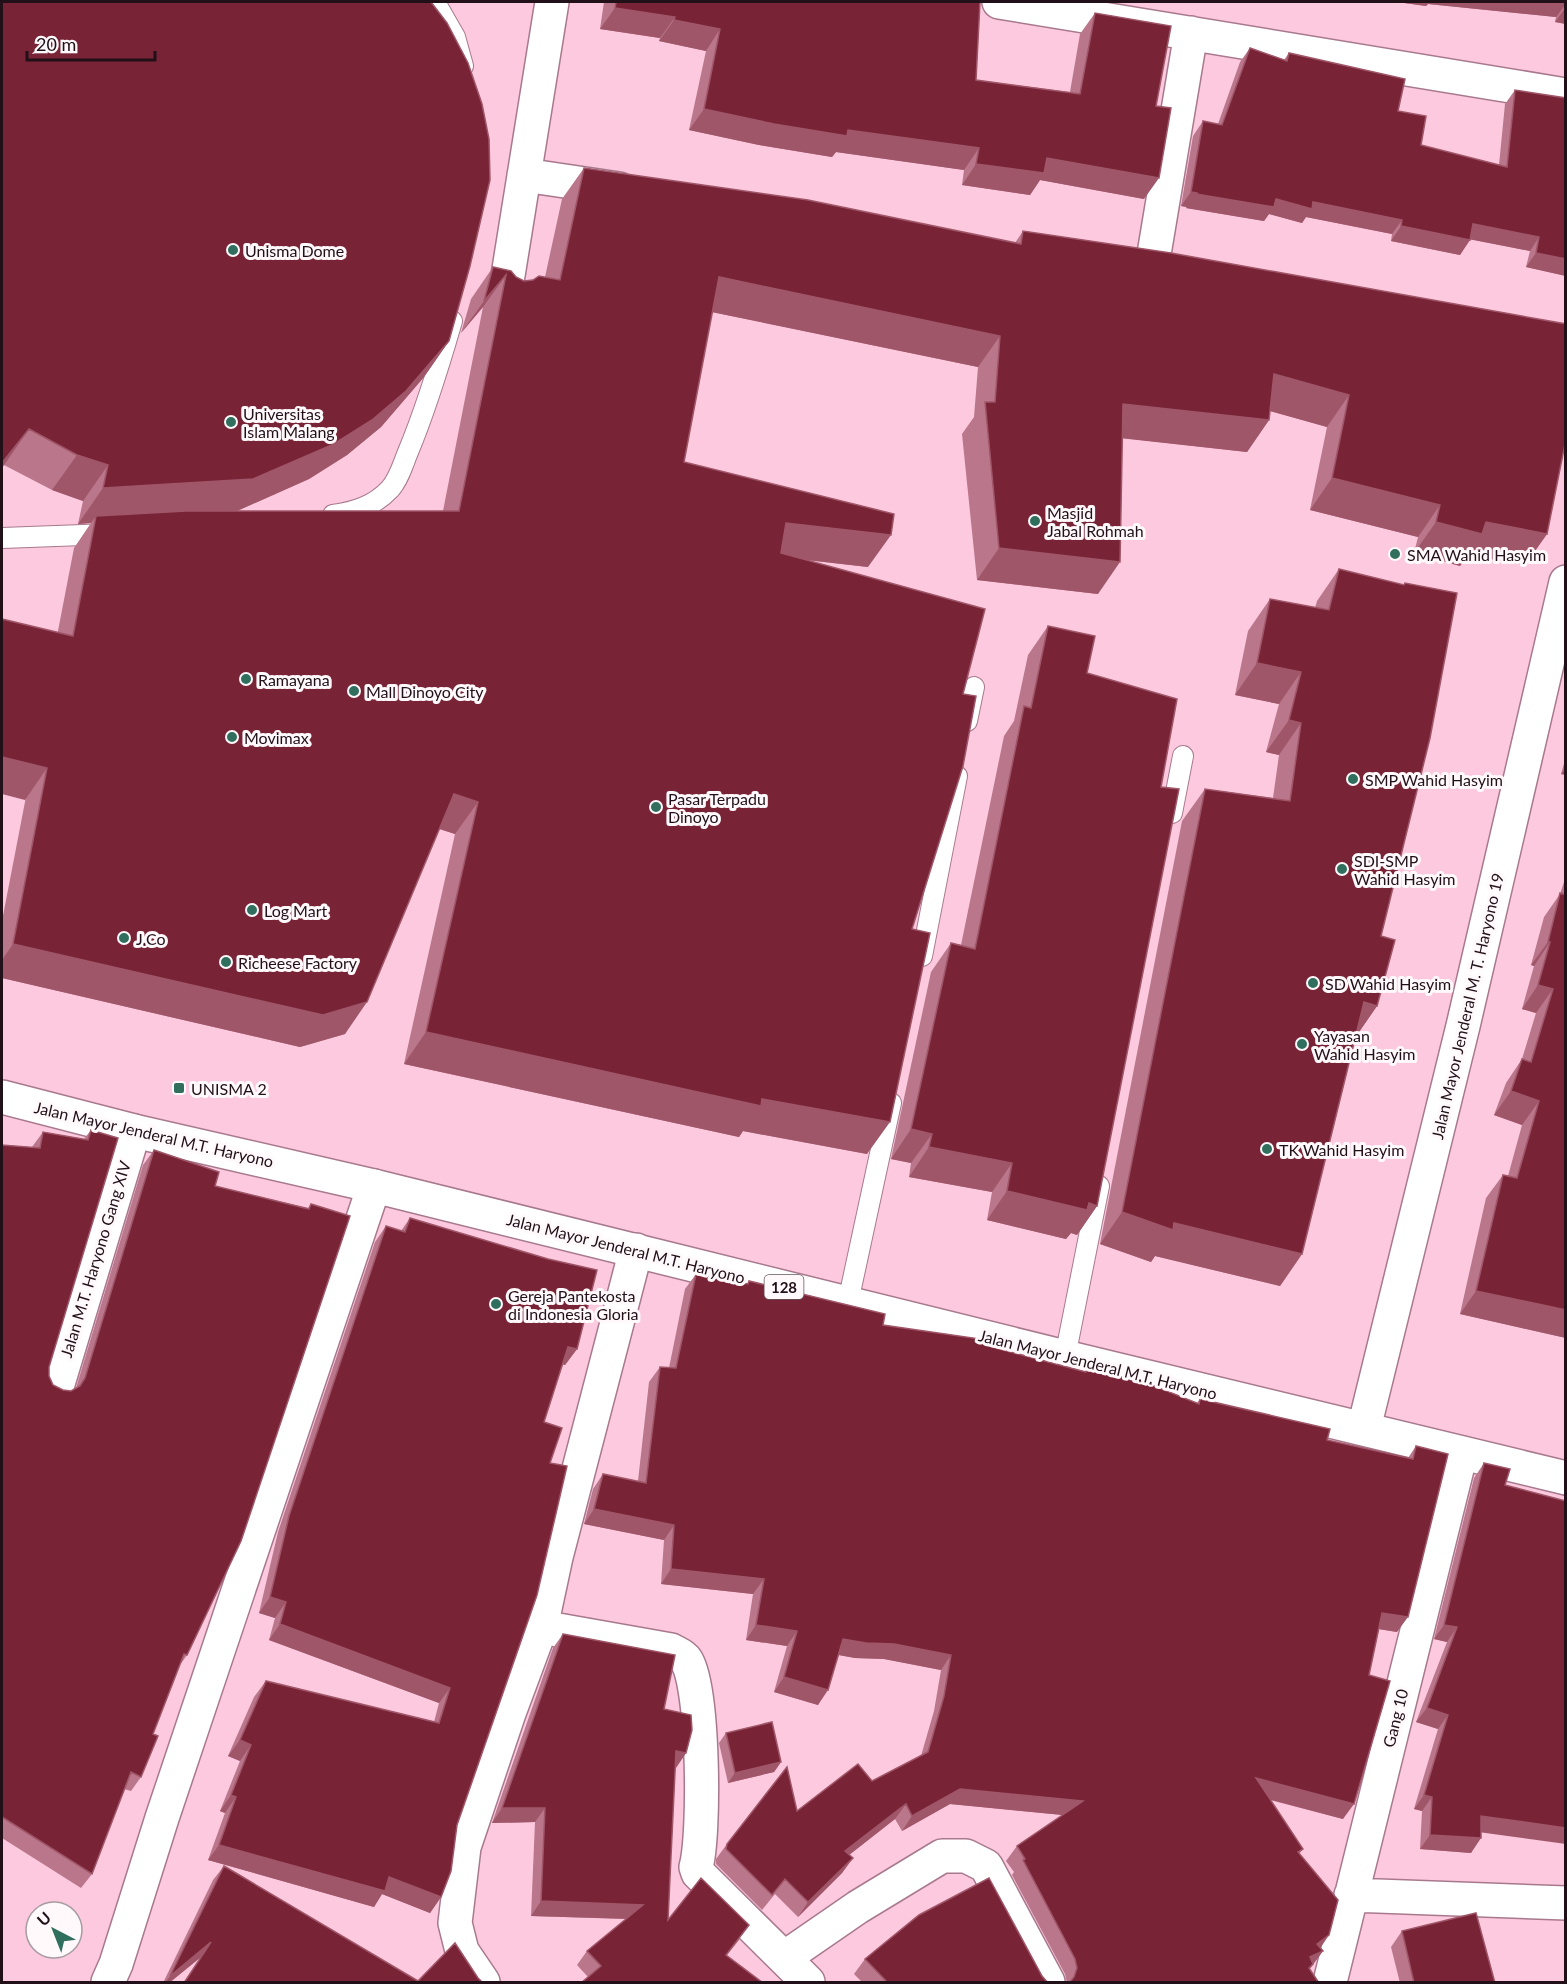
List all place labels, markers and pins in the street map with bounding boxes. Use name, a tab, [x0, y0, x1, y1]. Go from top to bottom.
place label: Unisma Dome	[245, 241, 344, 260]
marker: Unisma Dome	[226, 243, 240, 257]
place label: Universitas Islam Malang	[243, 404, 335, 441]
marker: Universitas Islam Malang	[224, 415, 238, 429]
place label: Masjid Jabal Rohmah	[1047, 503, 1144, 540]
marker: Masjid Jabal Rohmah	[1028, 514, 1042, 528]
place label: SMA Wahid Hasyim	[1407, 545, 1546, 564]
marker: SMA Wahid Hasyim	[1388, 547, 1402, 561]
place label: Ramayana	[258, 670, 330, 689]
marker: Ramayana	[239, 672, 253, 686]
place label: Mall Dinoyo City	[366, 682, 484, 701]
marker: Mall Dinoyo City	[347, 684, 361, 698]
place label: Movimax	[244, 728, 309, 747]
marker: Movimax	[225, 730, 239, 744]
place label: SMP Wahid Hasyim	[1365, 770, 1503, 789]
marker: SMP Wahid Hasyim	[1346, 772, 1360, 786]
place label: Pasar Terpadu Dinoyo	[668, 789, 766, 826]
marker: Pasar Terpadu Dinoyo	[649, 800, 663, 814]
place label: SDI-SMP Wahid Hasyim	[1354, 851, 1455, 888]
marker: SDI-SMP Wahid Hasyim	[1335, 862, 1349, 876]
place label: Log Mart	[264, 901, 327, 920]
marker: Log Mart	[245, 903, 259, 917]
place label: J.Co	[136, 929, 166, 948]
marker: J.Co	[117, 931, 131, 945]
place label: Richeese Factory	[238, 953, 358, 972]
marker: Richeese Factory	[219, 955, 233, 969]
place label: SD Wahid Hasyim	[1325, 974, 1451, 993]
marker: SD Wahid Hasyim	[1306, 976, 1320, 990]
place label: Yayasan Wahid Hasyim	[1314, 1026, 1415, 1063]
marker: Yayasan Wahid Hasyim	[1295, 1037, 1309, 1051]
place label: UNISMA 2	[191, 1079, 267, 1098]
marker: UNISMA 2	[172, 1081, 186, 1095]
place label: TK Wahid Hasyim	[1279, 1140, 1404, 1159]
marker: TK Wahid Hasyim	[1260, 1142, 1274, 1156]
place label: Gereja Pantekosta di Indonesia Gloria	[508, 1286, 639, 1323]
marker: Gereja Pantekosta di Indonesia Gloria	[489, 1297, 503, 1311]

